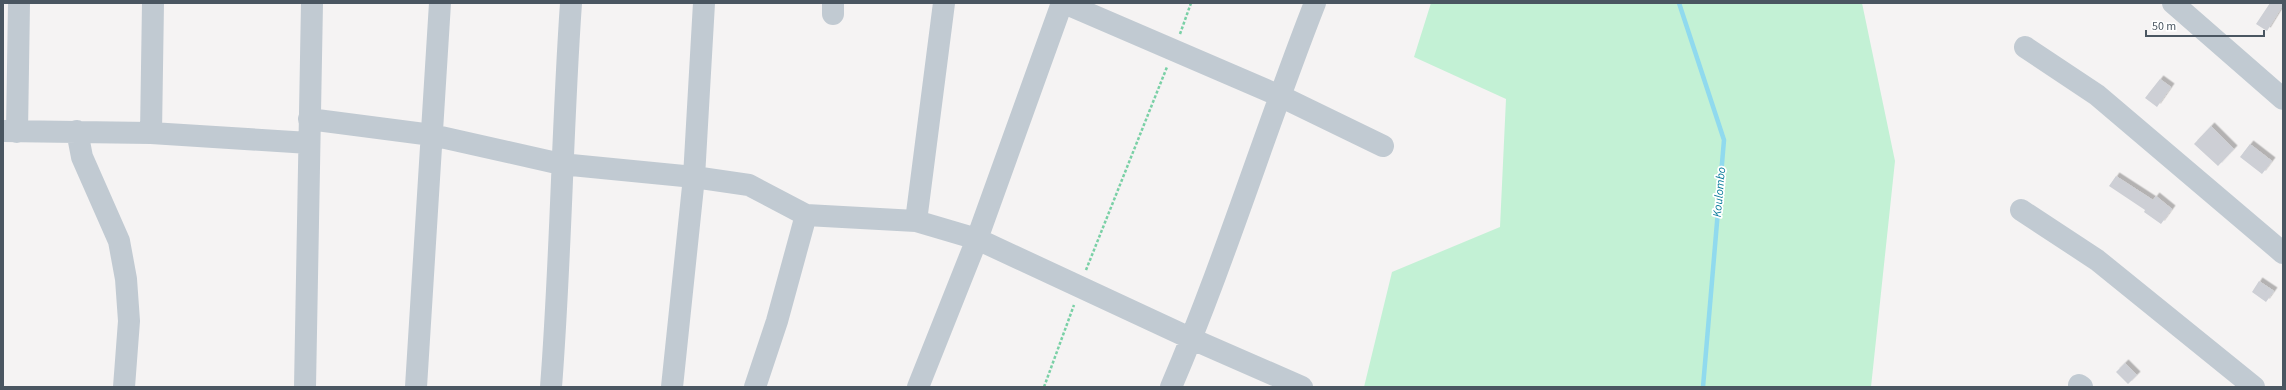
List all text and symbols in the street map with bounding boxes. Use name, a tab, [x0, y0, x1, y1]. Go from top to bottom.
scale bar	[2146, 12, 2264, 38]
text: 50 m	[2152, 18, 2176, 35]
water label: Koulombo	[1709, 166, 1730, 218]

